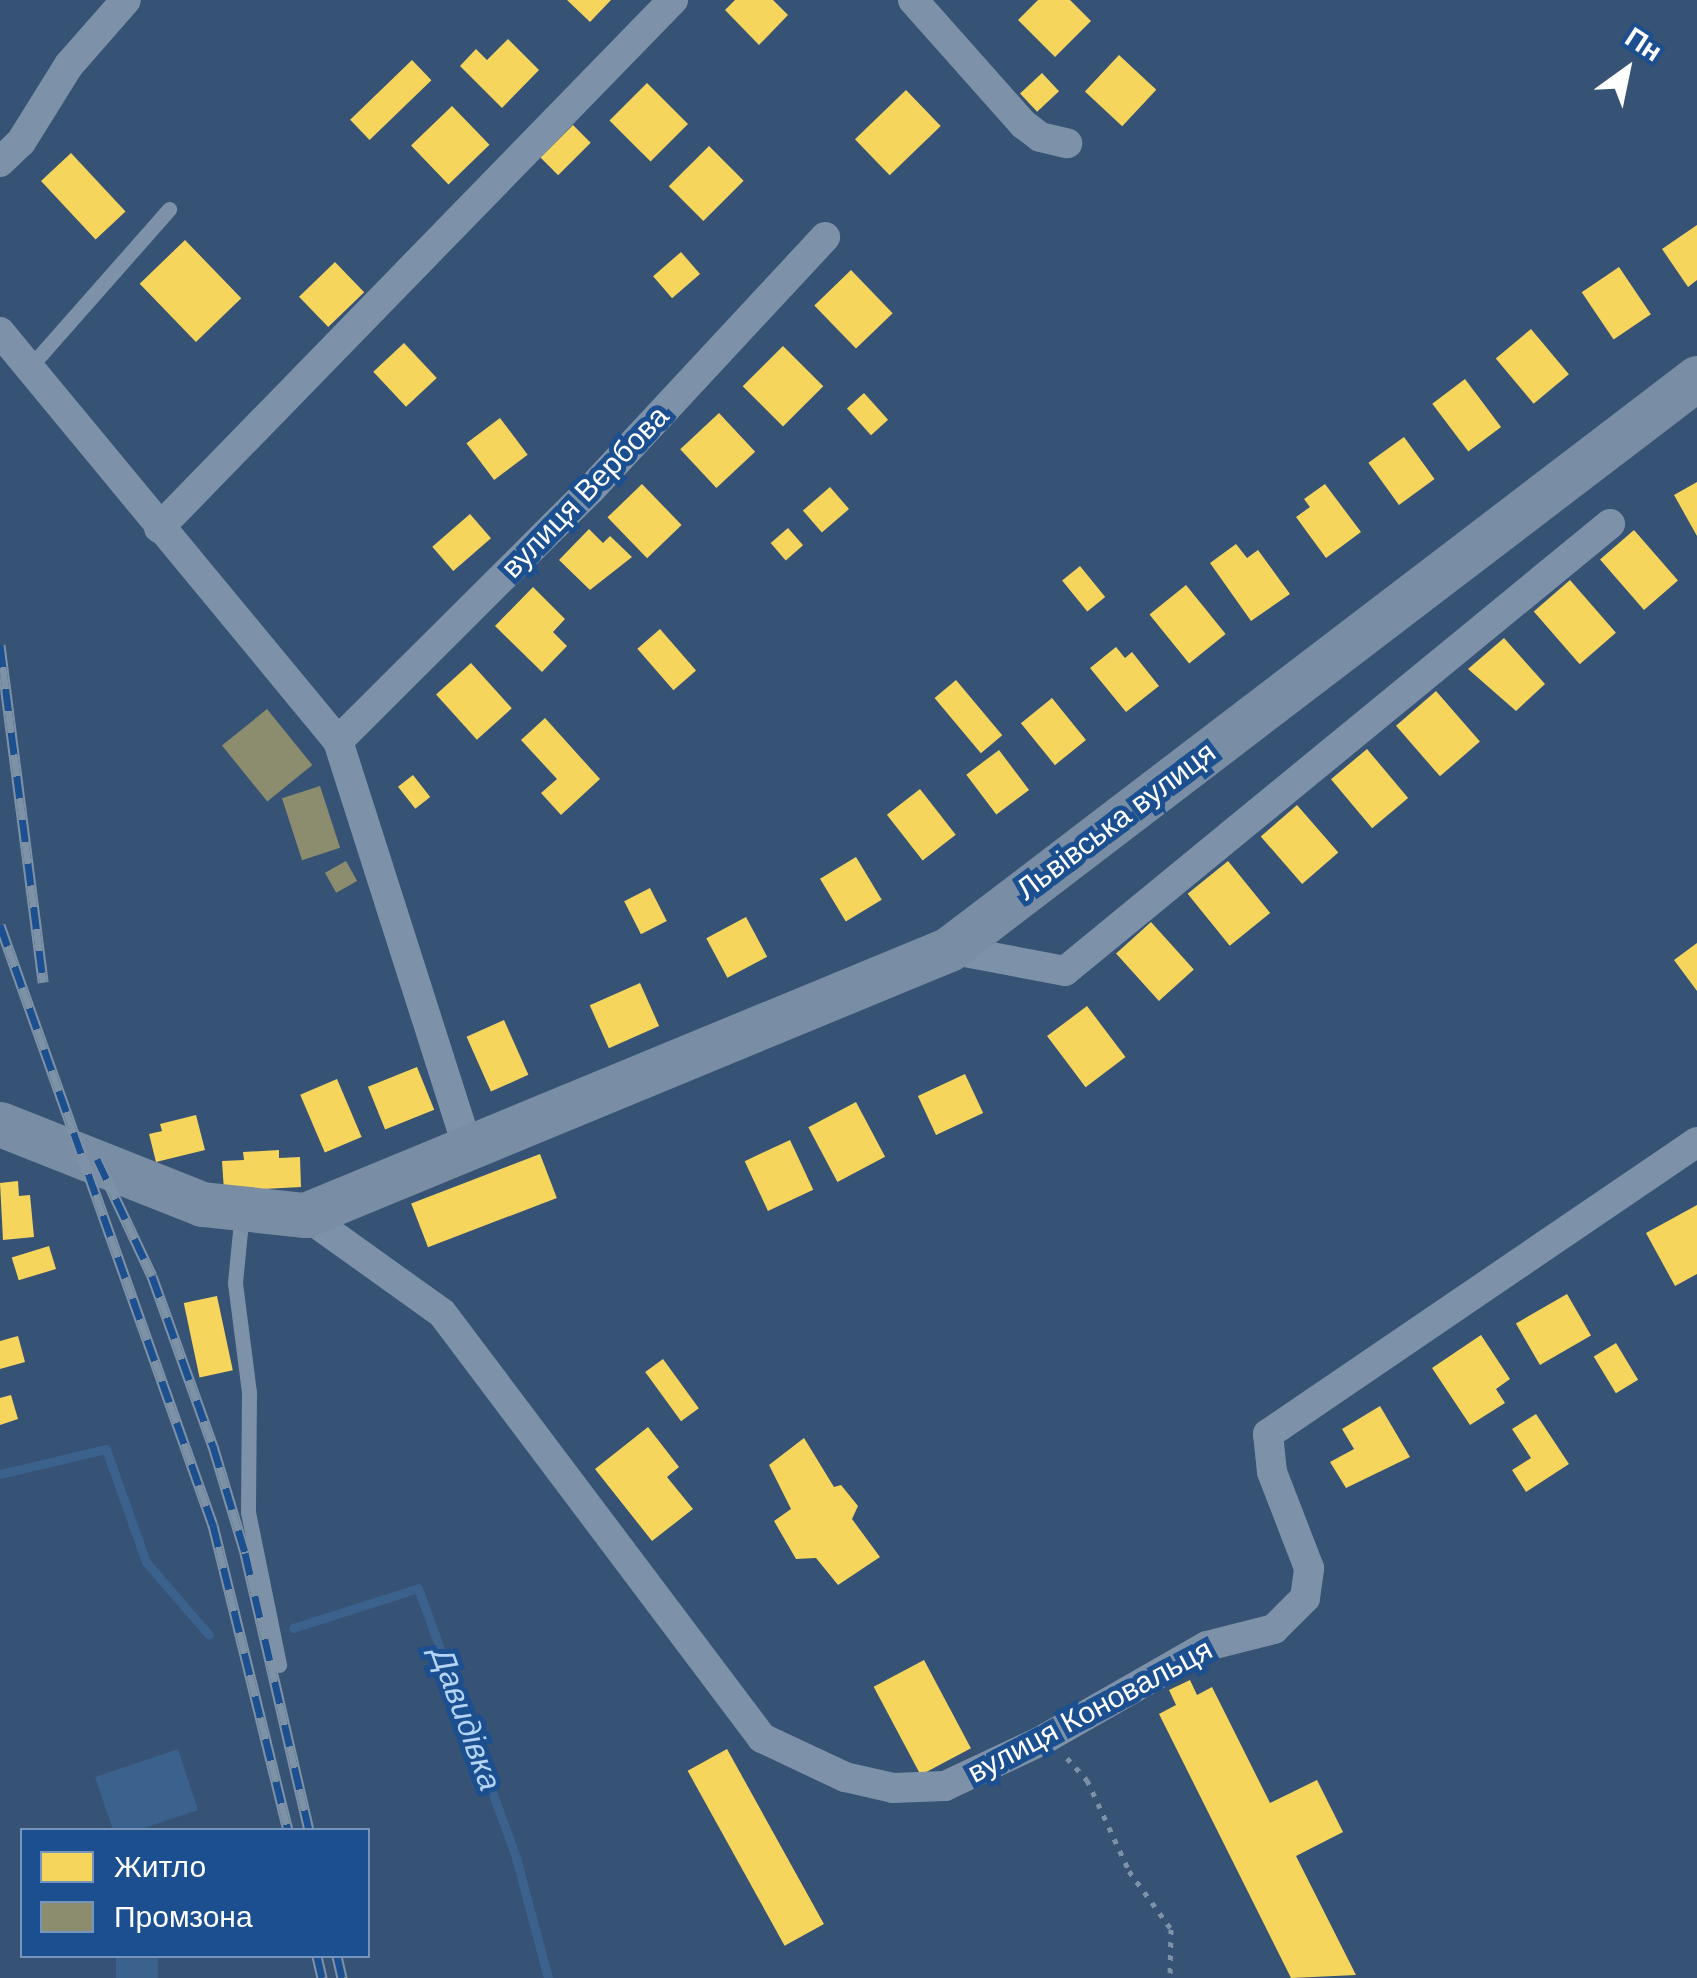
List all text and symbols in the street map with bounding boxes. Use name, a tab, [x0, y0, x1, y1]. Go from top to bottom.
north arrow	[1577, 20, 1677, 120]
text: Пн	[1620, 21, 1668, 68]
street label: вулиця Вербова	[494, 399, 676, 585]
street label: Львівська вулиця	[1009, 734, 1223, 908]
street label: вулиця Коновальця	[962, 1631, 1218, 1791]
water label: Давидівка	[422, 1642, 510, 1796]
legend	[20, 1828, 370, 1958]
text: Житло	[114, 1850, 206, 1883]
text: Промзона	[114, 1900, 253, 1933]

